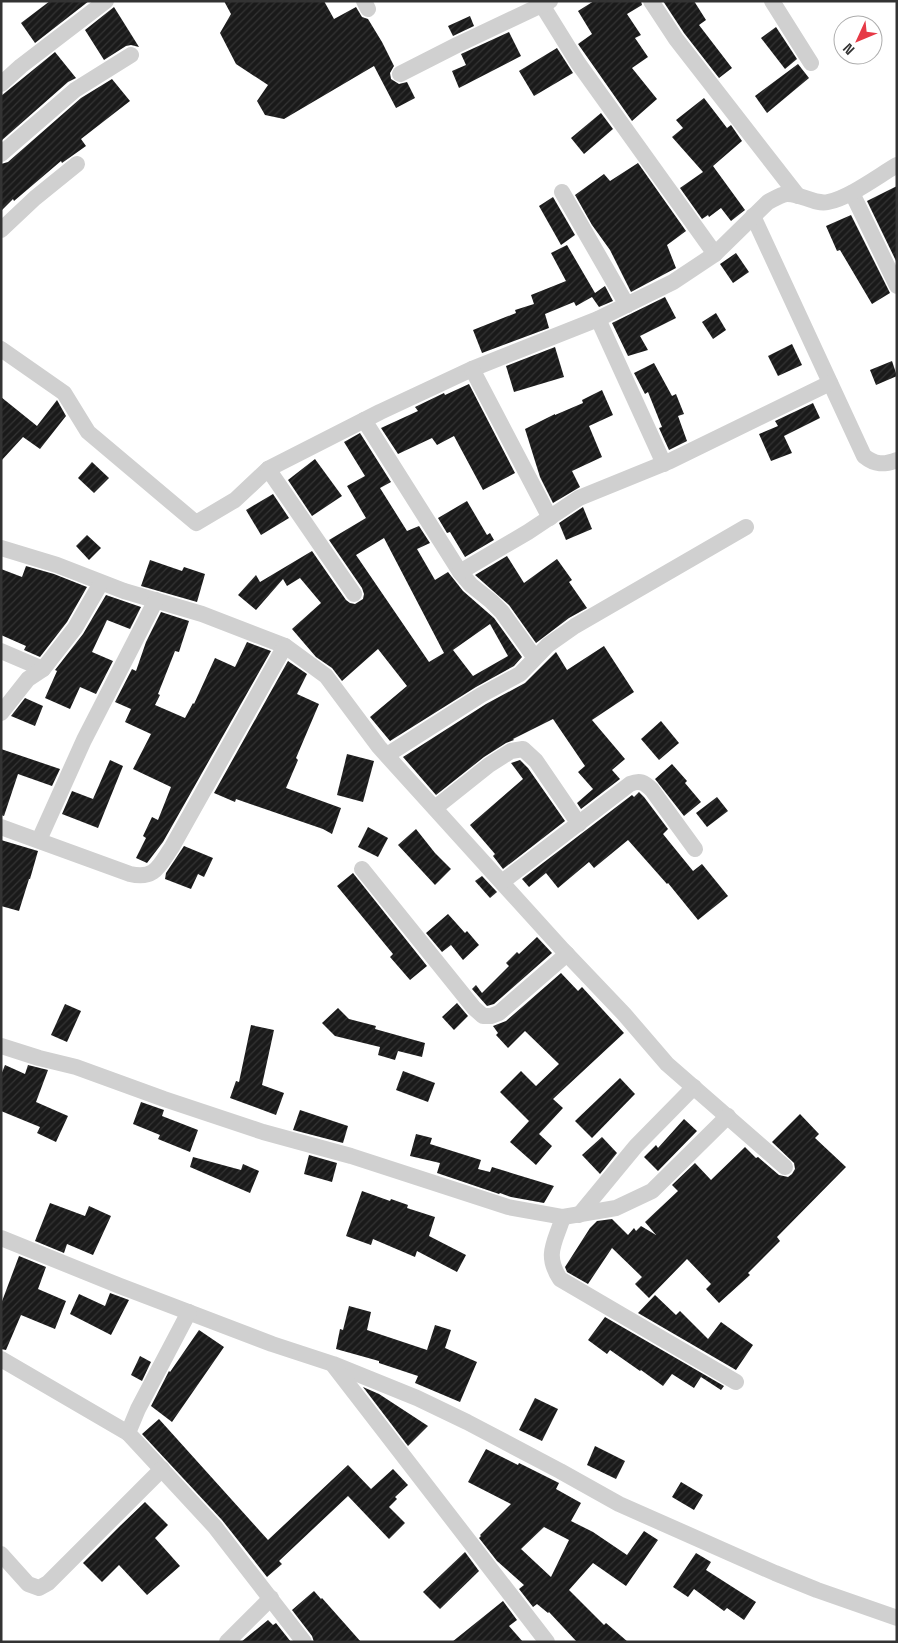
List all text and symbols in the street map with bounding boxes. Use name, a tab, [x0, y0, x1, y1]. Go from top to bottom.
north arrow	[833, 15, 883, 65]
text: N	[839, 39, 858, 59]

